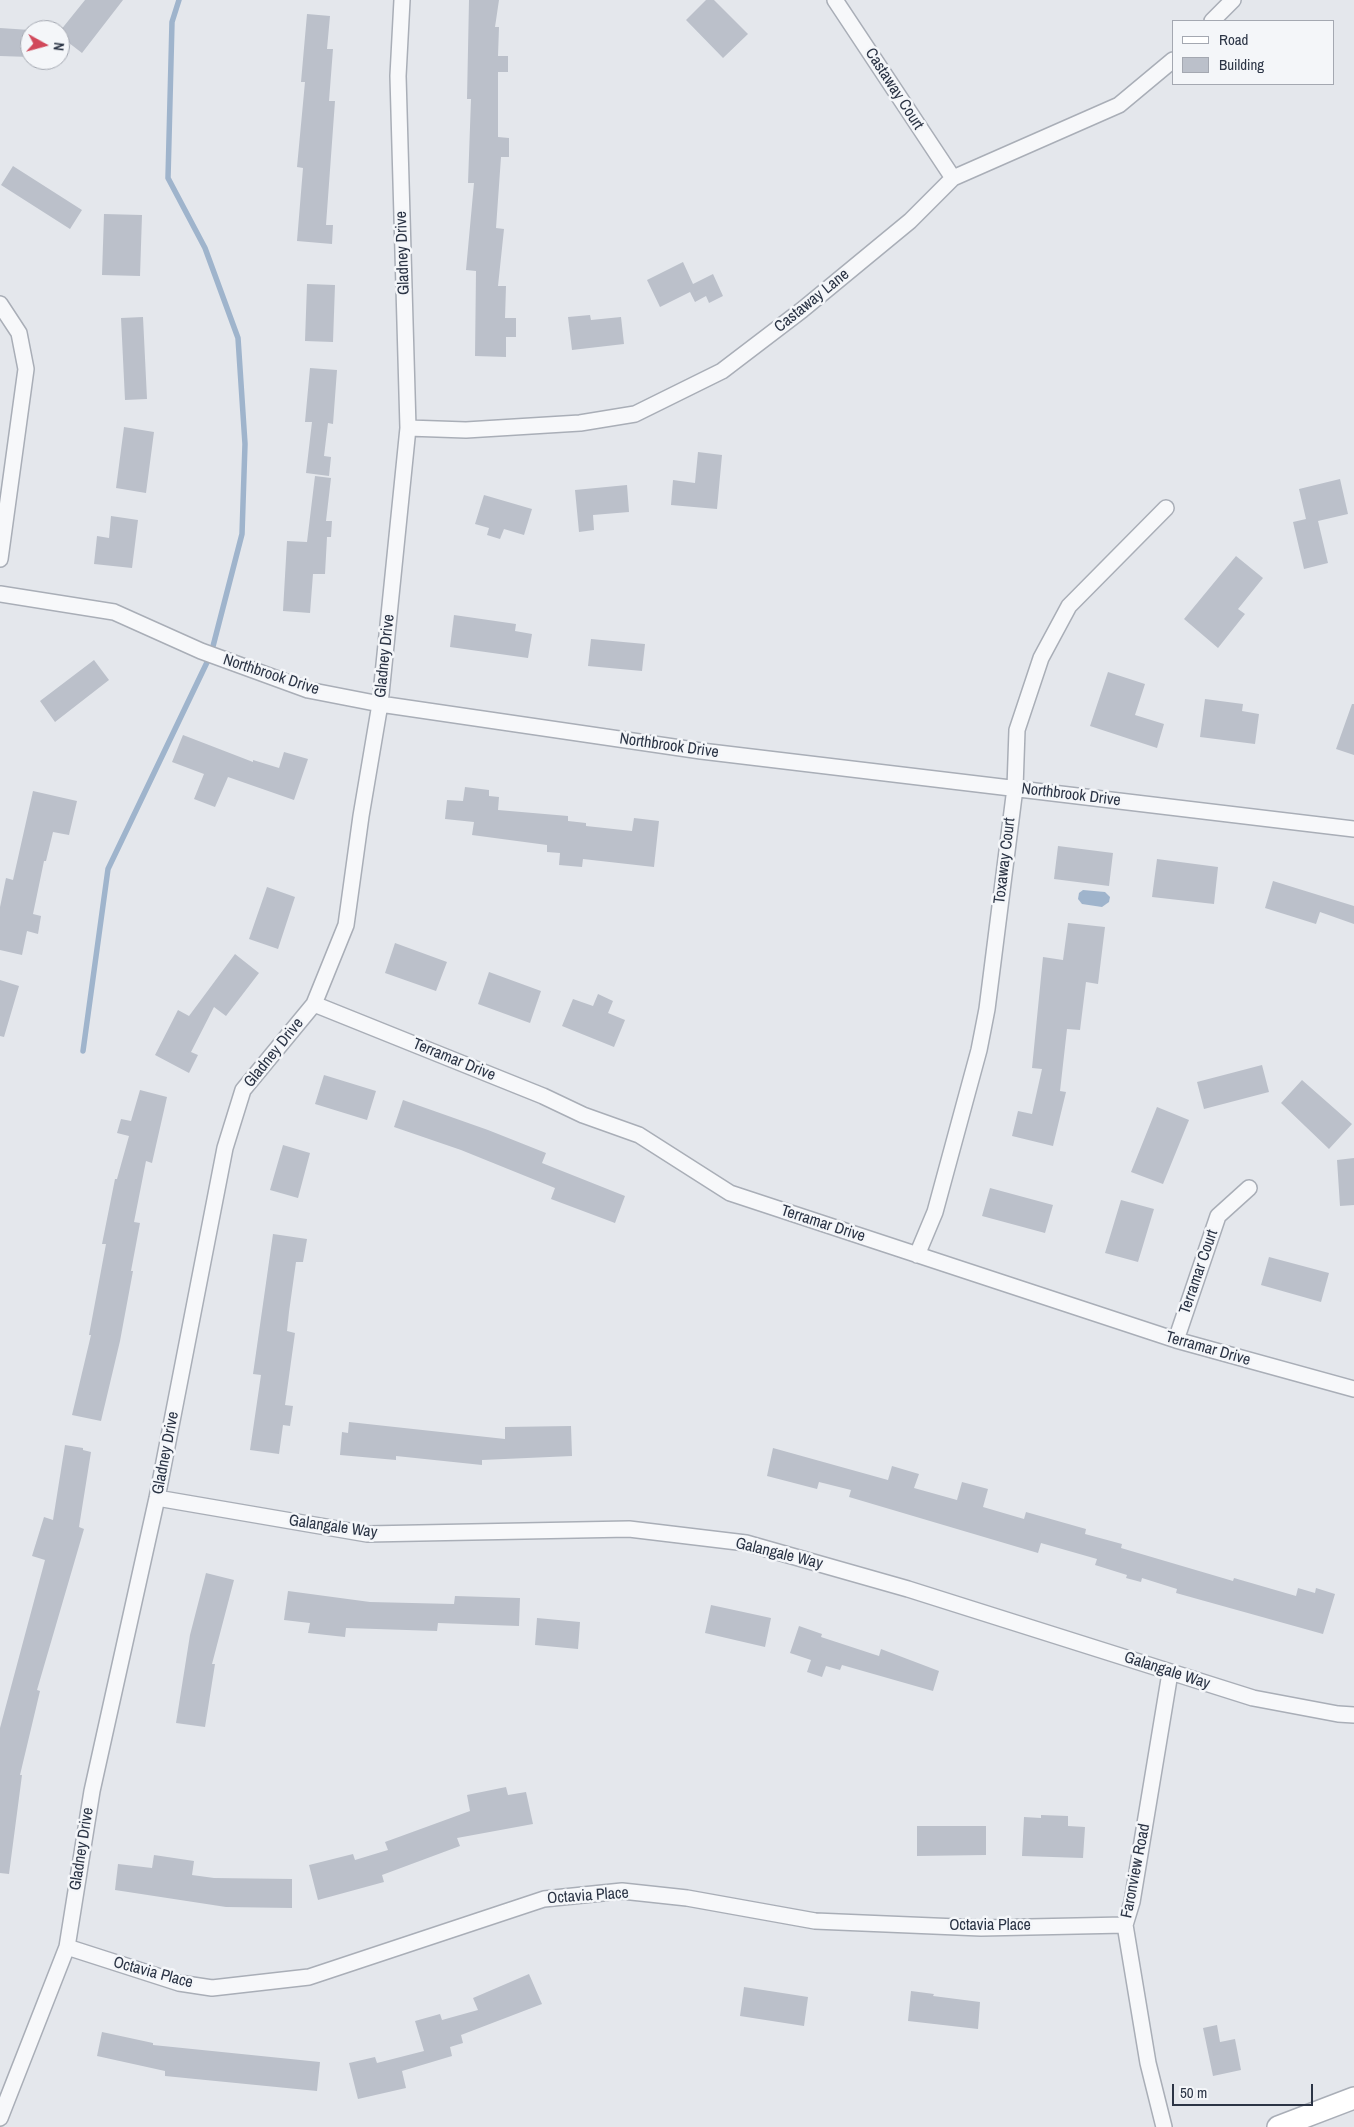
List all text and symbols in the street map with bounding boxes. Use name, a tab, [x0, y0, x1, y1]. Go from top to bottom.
north arrow	[20, 20, 70, 70]
legend	[1172, 20, 1334, 85]
text: Road	[1219, 29, 1248, 50]
text: N	[49, 41, 68, 52]
street label: Castaway Court	[861, 45, 927, 133]
text: Building	[1219, 54, 1264, 75]
street label: Gladney Drive	[392, 211, 414, 295]
street label: Castaway Lane	[771, 265, 853, 337]
street label: Gladney Drive	[371, 613, 399, 699]
street label: Northbrook Drive	[221, 650, 321, 700]
street label: Northbrook Drive	[618, 730, 720, 762]
street label: Northbrook Drive	[1020, 779, 1122, 811]
street label: Toxaway Court	[990, 817, 1020, 905]
street label: Gladney Drive	[240, 1014, 308, 1092]
street label: Terramar Drive	[410, 1035, 498, 1085]
street label: Terramar Drive	[778, 1201, 868, 1247]
street label: Terramar Court	[1176, 1227, 1222, 1317]
street label: Terramar Drive	[1163, 1328, 1253, 1370]
street label: Gladney Drive	[149, 1410, 183, 1496]
street label: Galangale Way	[287, 1511, 379, 1543]
street label: Galangale Way	[733, 1534, 825, 1574]
street label: Galangale Way	[1122, 1648, 1212, 1694]
street label: Gladney Drive	[66, 1806, 98, 1892]
street label: Faronview Road	[1117, 1822, 1155, 1920]
street label: Octavia Place	[547, 1884, 629, 1908]
street label: Octavia Place	[949, 1916, 1031, 1936]
street label: Octavia Place	[111, 1953, 195, 1993]
scale bar	[1174, 2074, 1315, 2106]
text: 50 m	[1180, 2082, 1207, 2103]

